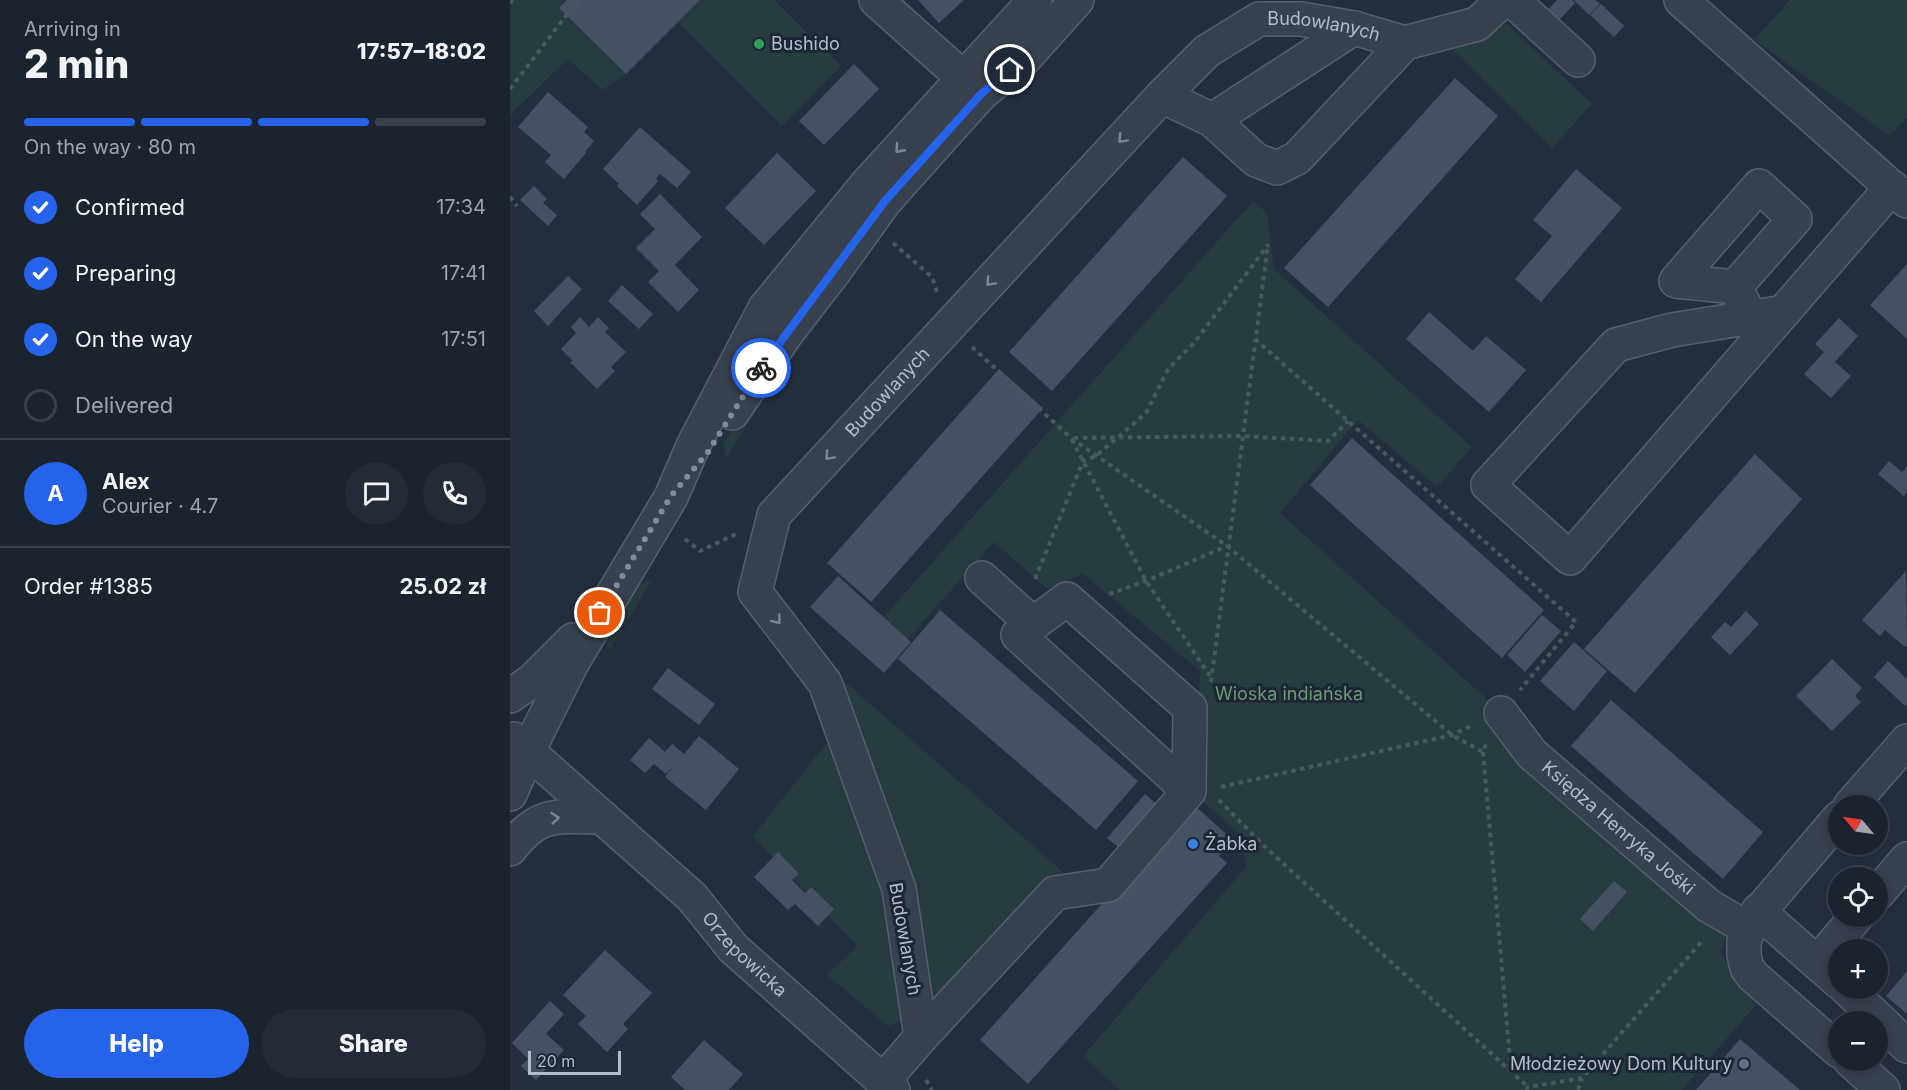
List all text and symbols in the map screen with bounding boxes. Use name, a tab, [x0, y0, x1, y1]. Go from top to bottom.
street label: Budowlanych	[1267, 8, 1383, 45]
text: Arriving in	[24, 17, 121, 41]
place label: Bushido	[771, 33, 840, 54]
marker: Bushido	[752, 37, 766, 51]
text: 17:57–18:02	[357, 38, 486, 64]
text: 2 min	[24, 40, 129, 87]
pin	[984, 44, 1035, 95]
icon: home	[993, 53, 1026, 86]
one-way arrow	[1118, 132, 1129, 143]
text: On the way · 80 m	[24, 135, 196, 159]
one-way arrow	[895, 142, 906, 152]
icon: check	[24, 191, 57, 224]
text: Confirmed	[75, 194, 185, 220]
text: 17:34	[436, 195, 486, 219]
icon: check	[24, 257, 57, 290]
text: Preparing	[75, 260, 176, 286]
text: 17:41	[441, 261, 486, 285]
one-way arrow	[986, 276, 997, 286]
icon: check	[24, 323, 57, 356]
text: On the way	[75, 326, 193, 352]
text: 17:51	[441, 327, 486, 351]
courier	[731, 338, 791, 398]
street label: Budowlanych	[841, 343, 934, 441]
icon: bike	[745, 352, 778, 385]
text: Delivered	[75, 392, 173, 418]
one-way arrow	[825, 450, 836, 460]
button: chat	[345, 462, 408, 525]
button: phone	[423, 462, 486, 525]
text: Alex	[102, 468, 150, 494]
text: A	[47, 480, 64, 506]
text: Courier · 4.7	[102, 494, 218, 518]
text: Order #1385	[24, 573, 153, 599]
text: 25.02 zł	[399, 573, 486, 599]
pin	[574, 587, 625, 638]
icon: bag	[583, 596, 616, 629]
one-way arrow	[769, 613, 780, 624]
park label: Wioska indiańska	[1215, 683, 1363, 704]
street label: Księdza Henryka Jośki	[1538, 756, 1699, 899]
north arrow	[1828, 795, 1888, 855]
map controls	[1828, 795, 1888, 1071]
one-way arrow	[551, 812, 560, 825]
place label: Żabka	[1205, 832, 1257, 854]
marker: Żabka	[1186, 837, 1200, 851]
button: locate	[1828, 867, 1888, 927]
street label: Budowlanych	[885, 881, 926, 997]
street label: Orzepowicka	[698, 907, 791, 1001]
button: +	[1828, 939, 1888, 999]
button: Help	[24, 1009, 249, 1078]
button: Share	[261, 1009, 486, 1078]
button: −	[1828, 1011, 1888, 1071]
scale bar	[528, 1048, 621, 1076]
text: 20 m	[537, 1051, 575, 1071]
place label: Młodzieżowy Dom Kultury	[1510, 1053, 1732, 1074]
marker: Młodzieżowy Dom Kultury	[1737, 1057, 1751, 1071]

